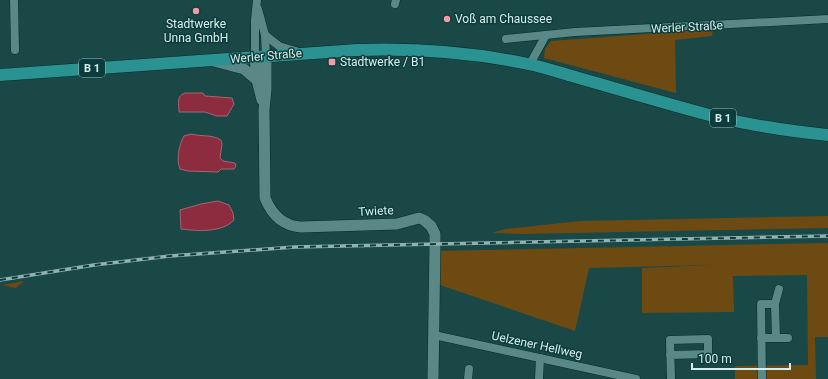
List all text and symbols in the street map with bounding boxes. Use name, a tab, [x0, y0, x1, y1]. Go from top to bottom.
marker: Stadtwerke Unna GmbH	[191, 6, 201, 16]
place label: Voß am Chaussee	[455, 12, 552, 26]
marker: Voß am Chaussee	[442, 14, 452, 24]
place label: Stadtwerke Unna GmbH	[164, 17, 228, 45]
street label: Werler Straße	[651, 18, 723, 36]
street label: Werler Straße	[229, 46, 303, 66]
place label: Stadtwerke / B1	[340, 55, 425, 69]
marker: Stadtwerke / B1	[327, 57, 337, 67]
road number: B 1	[79, 59, 105, 77]
road number: B 1	[710, 109, 736, 127]
street label: Twiete	[358, 203, 394, 219]
street label: Uelzener Hellweg	[490, 329, 584, 361]
scale bar	[692, 345, 790, 371]
text: 100 m	[698, 352, 732, 366]

